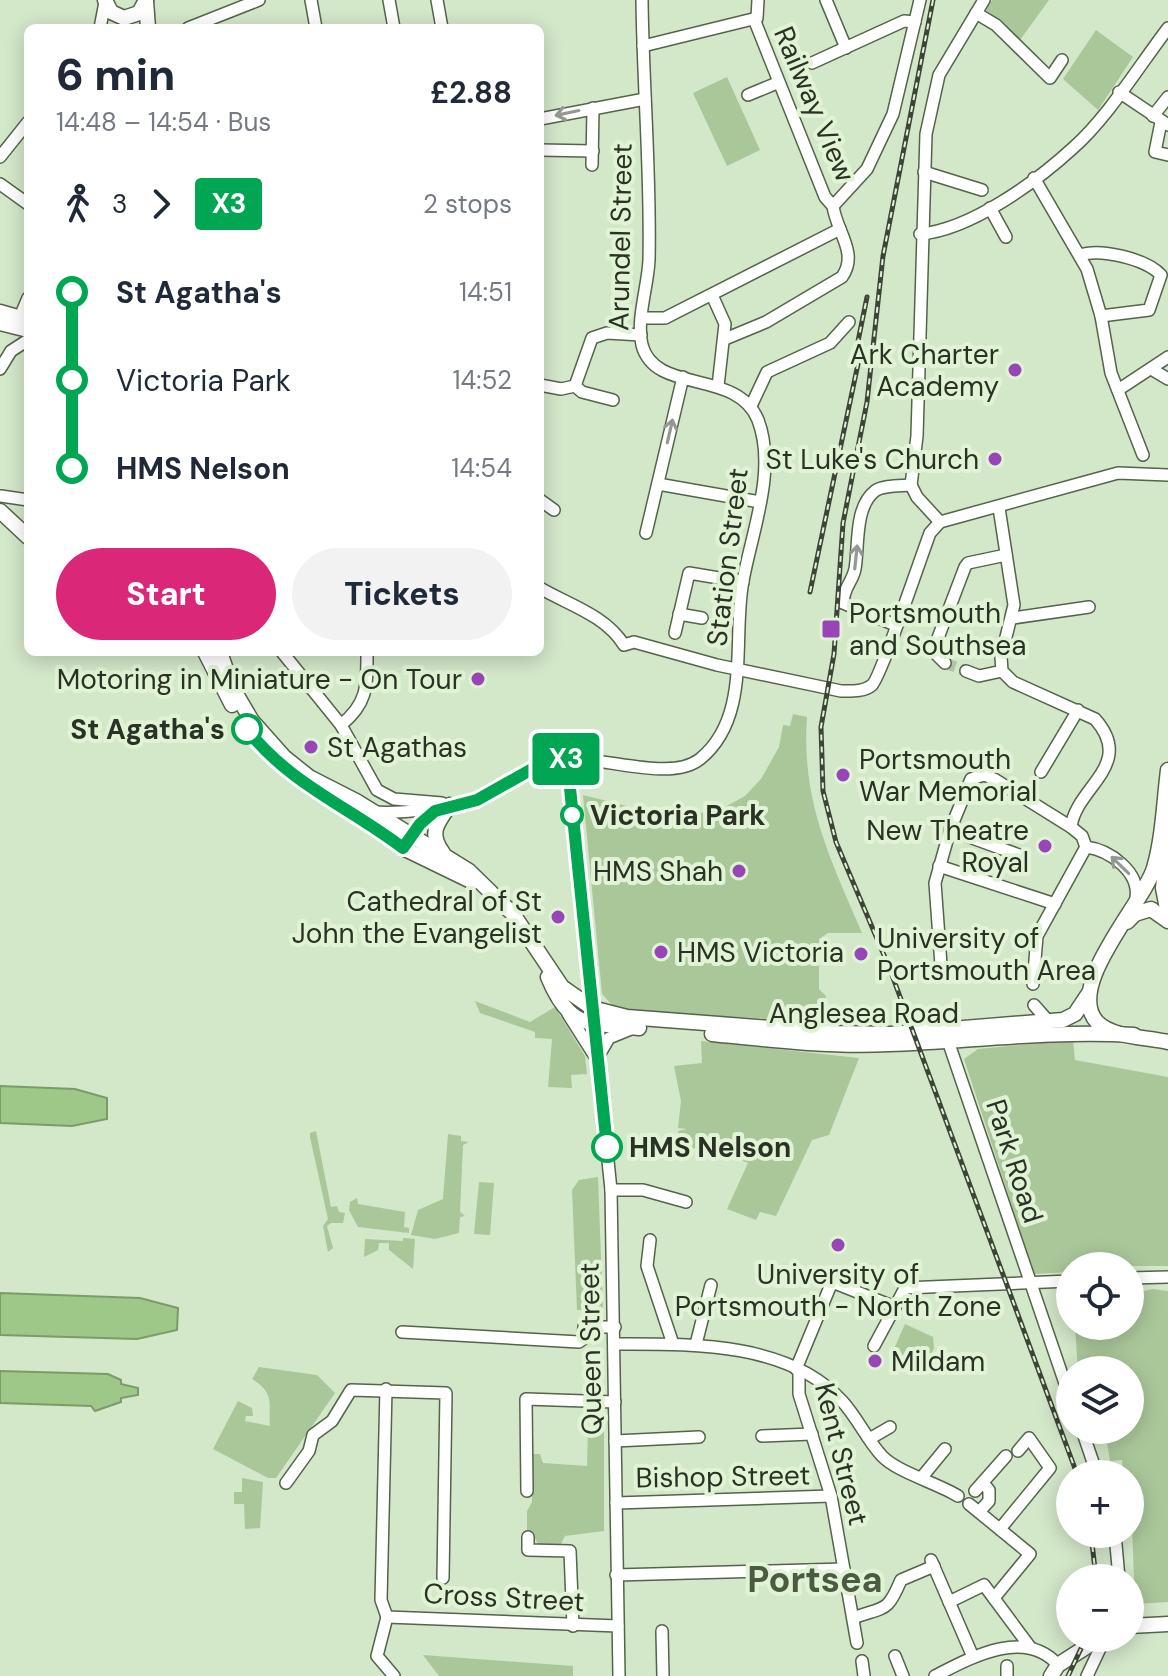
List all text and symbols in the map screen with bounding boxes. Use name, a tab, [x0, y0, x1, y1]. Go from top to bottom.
street label: Railway View	[765, 21, 864, 188]
text: 6 min	[56, 46, 175, 104]
text: £2.88	[430, 73, 512, 112]
text: 14:48 – 14:54 · Bus	[56, 105, 271, 139]
one-way arrow	[554, 107, 580, 122]
street label: Arundel Street	[600, 143, 641, 331]
icon: walk	[56, 182, 100, 226]
icon: forward	[139, 182, 183, 226]
text: X3	[211, 185, 246, 222]
text: 3	[112, 187, 127, 221]
text: 2 stops	[423, 187, 512, 221]
text: St Agatha's	[116, 273, 282, 312]
text: 14:51	[459, 275, 512, 309]
place label: Ark Charter Academy	[850, 336, 999, 405]
text: Victoria Park	[116, 361, 291, 400]
marker: Ark Charter Academy	[1006, 361, 1024, 379]
text: 14:52	[452, 363, 512, 397]
one-way arrow	[664, 418, 679, 444]
place label: St Luke's Church	[766, 441, 979, 478]
text: HMS Nelson	[116, 449, 290, 488]
marker: St Luke's Church	[986, 450, 1004, 468]
text: 14:54	[451, 451, 512, 485]
street label: Station Street	[698, 466, 757, 648]
one-way arrow	[848, 544, 863, 571]
button: Start	[56, 548, 276, 640]
button: Tickets	[292, 548, 512, 640]
place label: Portsmouth and Southsea	[849, 595, 1026, 664]
marker: Portsmouth and Southsea	[820, 618, 842, 640]
place label: Motoring in Miniature - On Tour	[57, 661, 462, 698]
marker: Motoring in Miniature - On Tour	[469, 670, 487, 688]
place label: St Agatha's	[70, 711, 225, 748]
marker: St Agatha's	[232, 714, 262, 744]
place label: St Agathas	[327, 729, 467, 766]
line badge: X3	[530, 733, 602, 785]
marker: St Agathas	[302, 738, 320, 756]
text: X3	[548, 740, 584, 777]
place label: Portsmouth War Memorial	[859, 741, 1037, 810]
marker: Portsmouth War Memorial	[834, 766, 852, 784]
place label: Victoria Park	[590, 797, 766, 834]
marker: Victoria Park	[561, 804, 583, 826]
place label: New Theatre Royal	[866, 812, 1029, 881]
marker: New Theatre Royal	[1036, 837, 1054, 855]
place label: HMS Shah	[593, 853, 723, 890]
one-way arrow	[1111, 856, 1130, 875]
marker: HMS Shah	[730, 862, 748, 880]
place label: Cathedral of St John the Evangelist	[292, 883, 542, 952]
marker: Cathedral of St John the Evangelist	[549, 908, 567, 926]
place label: University of Portsmouth Area	[877, 920, 1096, 989]
place label: HMS Victoria	[677, 934, 844, 971]
marker: HMS Victoria	[652, 943, 670, 961]
marker: University of Portsmouth Area	[852, 945, 870, 963]
street label: Anglesea Road	[769, 995, 959, 1032]
street label: Park Road	[977, 1095, 1052, 1228]
place label: HMS Nelson	[629, 1129, 791, 1166]
marker: HMS Nelson	[592, 1132, 622, 1162]
marker: University of Portsmouth - North Zone	[829, 1236, 847, 1254]
map controls	[1056, 1252, 1144, 1652]
button: locate	[1056, 1252, 1144, 1340]
place label: University of Portsmouth - North Zone	[675, 1256, 1001, 1325]
street label: Queen Street	[570, 1262, 611, 1436]
place label: Mildam	[891, 1343, 985, 1380]
marker: Mildam	[866, 1352, 884, 1370]
button: layers	[1056, 1356, 1144, 1444]
street label: Kent Street	[806, 1379, 877, 1529]
street label: Bishop Street	[635, 1456, 811, 1497]
button: +	[1056, 1460, 1144, 1548]
district label: Portsea	[747, 1556, 883, 1603]
button: −	[1056, 1564, 1144, 1652]
street label: Cross Street	[422, 1575, 586, 1620]

